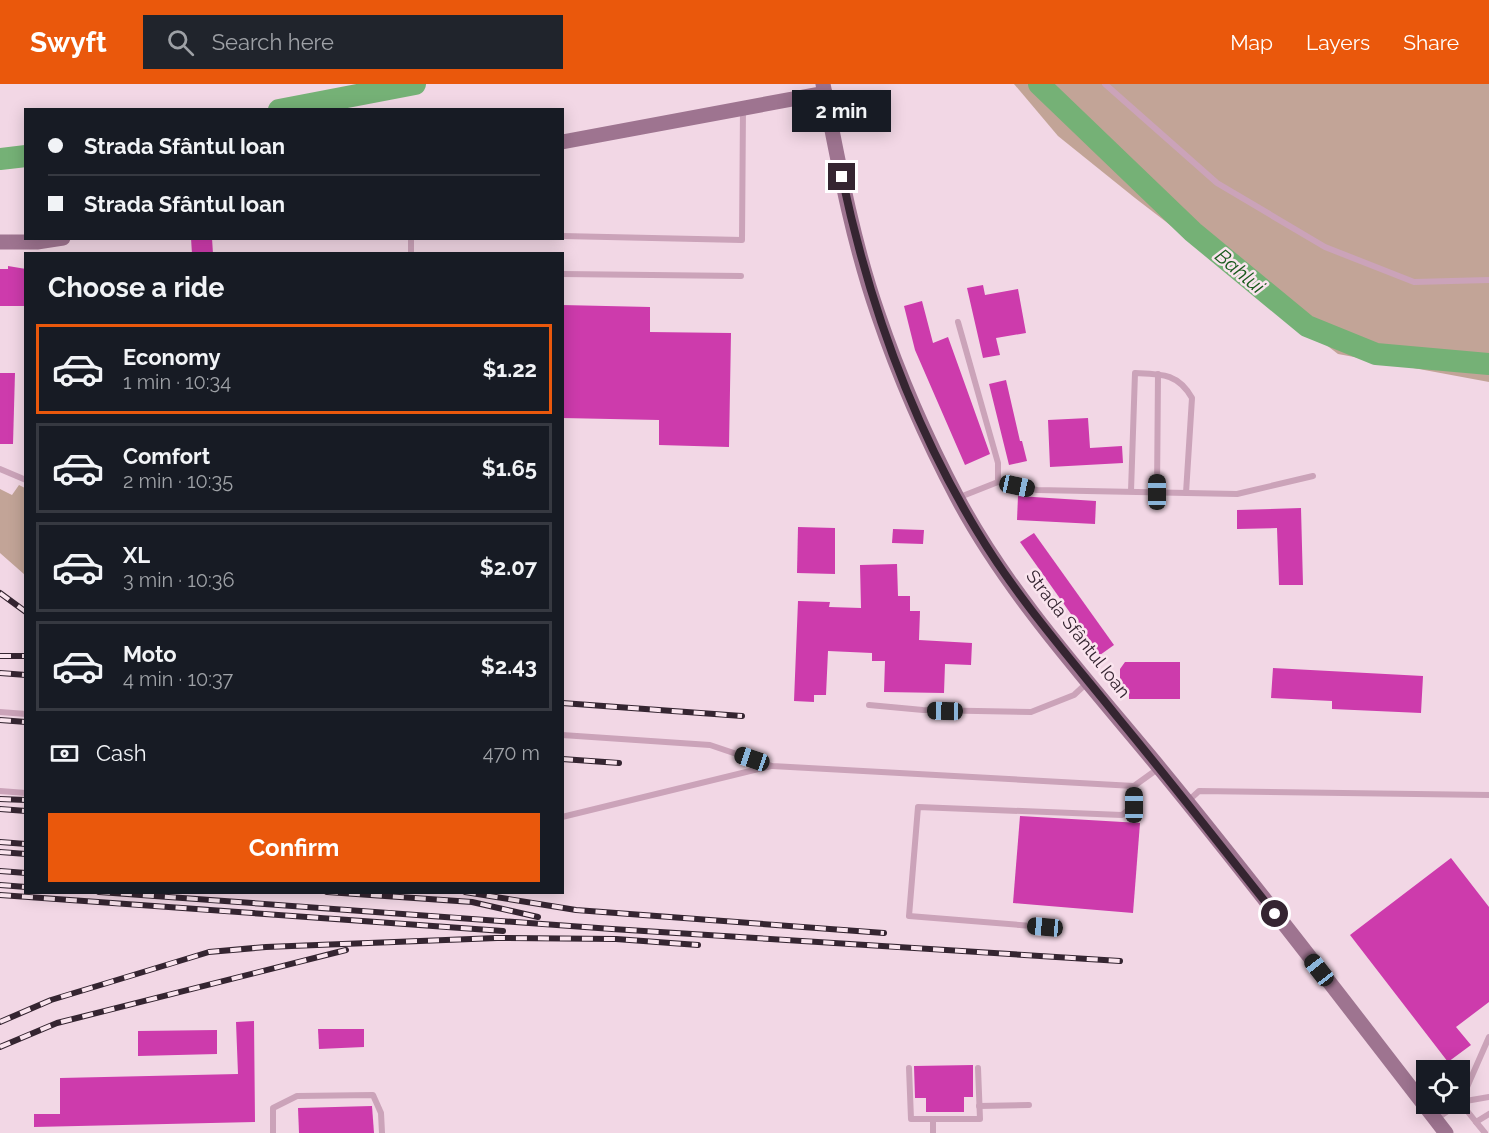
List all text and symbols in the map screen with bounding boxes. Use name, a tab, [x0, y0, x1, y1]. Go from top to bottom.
search box	[143, 15, 563, 69]
text: Swyft	[30, 26, 107, 59]
icon: search	[164, 26, 197, 59]
text: Search here	[212, 29, 334, 55]
text: Map	[1230, 30, 1273, 55]
text: Layers	[1306, 30, 1370, 55]
text: Share	[1403, 30, 1459, 55]
callout: 2 min	[792, 90, 892, 132]
text: 2 min	[816, 99, 867, 123]
text: Strada Sfântul Ioan	[84, 133, 285, 159]
route end	[828, 163, 855, 190]
text: Strada Sfântul Ioan	[84, 191, 285, 217]
water label: Bahlui	[1210, 244, 1270, 299]
text: Choose a ride	[48, 272, 224, 303]
icon: car	[51, 342, 105, 396]
text: Economy	[123, 344, 221, 370]
text: $1.22	[482, 356, 537, 382]
text: 1 min · 10:34	[123, 370, 231, 394]
icon: car	[51, 441, 105, 495]
text: Comfort	[123, 443, 210, 469]
text: $1.65	[482, 455, 537, 481]
text: 2 min · 10:35	[123, 469, 233, 493]
car	[998, 473, 1036, 499]
car	[1148, 474, 1166, 510]
icon: car	[51, 540, 105, 594]
text: XL	[123, 542, 150, 568]
text: $2.07	[480, 554, 537, 580]
street label: Strada Sfântul Ioan	[1022, 566, 1135, 702]
text: 3 min · 10:36	[123, 568, 234, 592]
icon: car	[51, 639, 105, 693]
text: Moto	[123, 641, 177, 667]
text: $2.43	[481, 653, 537, 679]
text: 4 min · 10:37	[123, 667, 233, 691]
car	[927, 702, 963, 720]
icon: cash	[48, 737, 81, 770]
text: Cash	[96, 740, 147, 766]
text: 470 m	[483, 741, 540, 765]
car	[732, 745, 772, 773]
car	[1125, 787, 1143, 823]
button: Confirm	[48, 813, 540, 882]
route start	[1261, 900, 1288, 927]
car	[1026, 916, 1064, 938]
car	[1301, 950, 1337, 990]
map controls	[1416, 1060, 1470, 1114]
button: locate	[1416, 1060, 1470, 1114]

